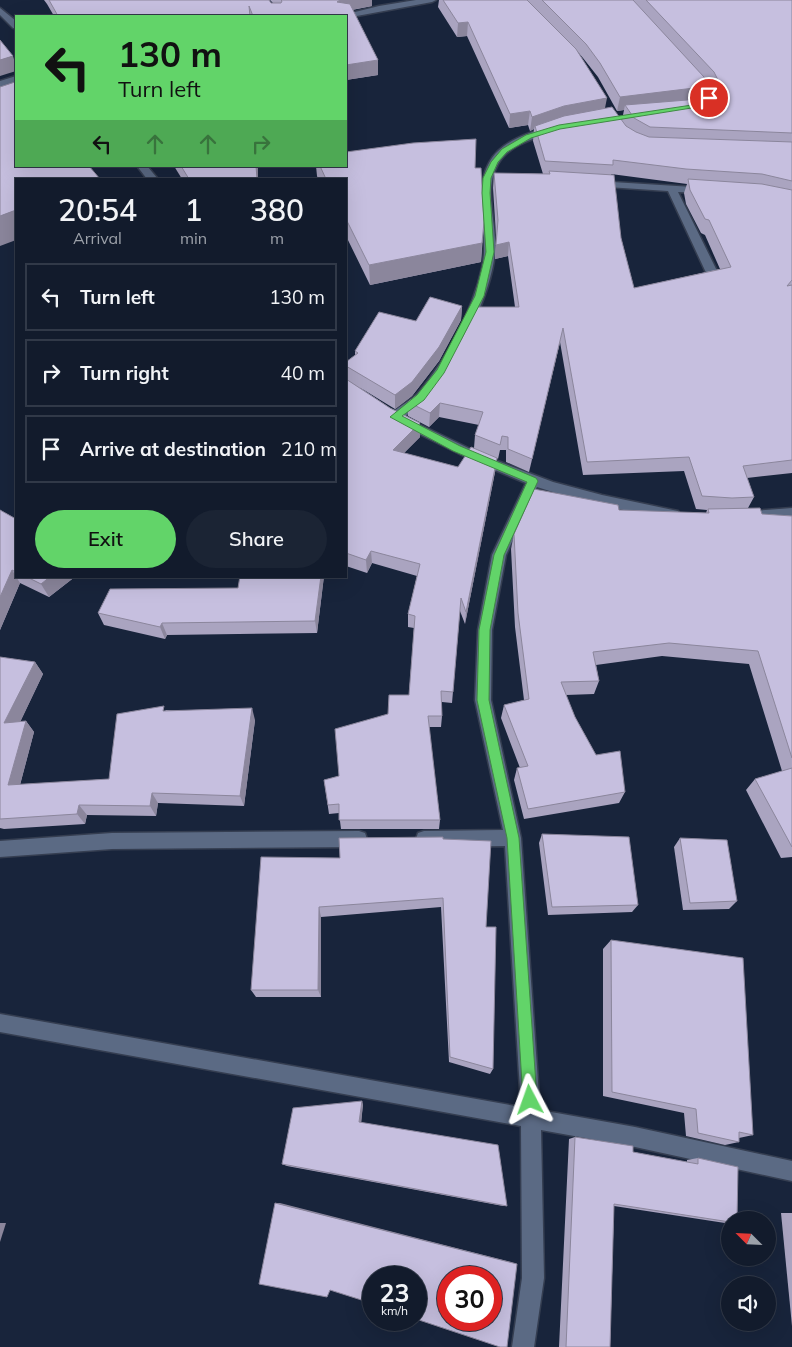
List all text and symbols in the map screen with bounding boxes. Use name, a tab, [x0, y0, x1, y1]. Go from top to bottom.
text: 130 m	[118, 32, 222, 76]
icon: left	[35, 35, 100, 100]
text: Turn left	[118, 75, 201, 103]
pin	[688, 77, 730, 119]
icon: arrive	[695, 84, 723, 112]
icon: left	[88, 130, 116, 158]
icon: ahead	[141, 130, 169, 158]
icon: ahead	[194, 130, 222, 158]
icon: right	[247, 130, 275, 158]
text: 20:54	[58, 191, 137, 229]
text: 1	[185, 191, 203, 229]
text: 380	[250, 191, 304, 229]
text: Arrival	[73, 228, 122, 248]
text: min	[180, 228, 207, 248]
text: m	[270, 228, 284, 248]
icon: left	[37, 283, 65, 311]
text: Turn left	[80, 285, 155, 309]
text: 130 m	[269, 285, 325, 309]
icon: right	[37, 359, 65, 387]
text: Turn right	[80, 361, 169, 385]
text: 40 m	[281, 361, 325, 385]
icon: arrive	[37, 435, 65, 463]
text: Arrive at destination	[80, 437, 266, 461]
text: 210 m	[281, 437, 337, 461]
button: Exit	[35, 510, 176, 568]
button: Share	[186, 510, 327, 568]
position arrow	[503, 1073, 555, 1125]
north arrow	[721, 1211, 776, 1266]
map controls	[721, 1211, 776, 1331]
speed limit sign: 30	[437, 1266, 502, 1331]
button: sound	[721, 1276, 776, 1331]
text: 23	[379, 1277, 410, 1308]
text: km/h	[381, 1303, 408, 1318]

